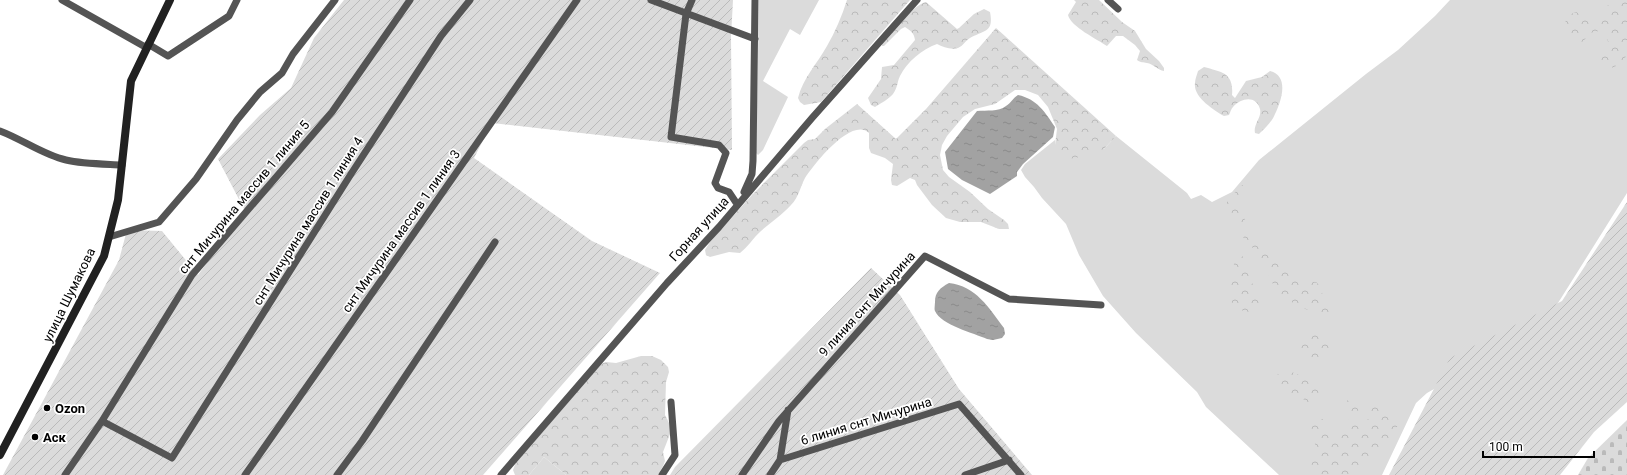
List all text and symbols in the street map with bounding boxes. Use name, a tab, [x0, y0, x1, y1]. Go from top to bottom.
street label: снт Мичурина массив 1 линия 5	[176, 117, 312, 277]
street label: снт Мичурина массив 1 линия 4	[250, 134, 366, 308]
street label: снт Мичурина массив 1 линия 3	[339, 147, 463, 315]
street label: Горная улица	[666, 194, 732, 264]
street label: улица Шумакова	[40, 246, 98, 344]
street label: 9 линия снт Мичурина	[816, 248, 918, 360]
street label: 6 линия снт Мичурина	[799, 394, 933, 448]
place label: Ozon	[55, 401, 85, 416]
marker: Ozon	[42, 403, 52, 413]
place label: Аск	[43, 430, 67, 445]
marker: Аск	[30, 432, 40, 442]
scale bar	[1483, 433, 1594, 459]
text: 100 m	[1489, 440, 1523, 454]

